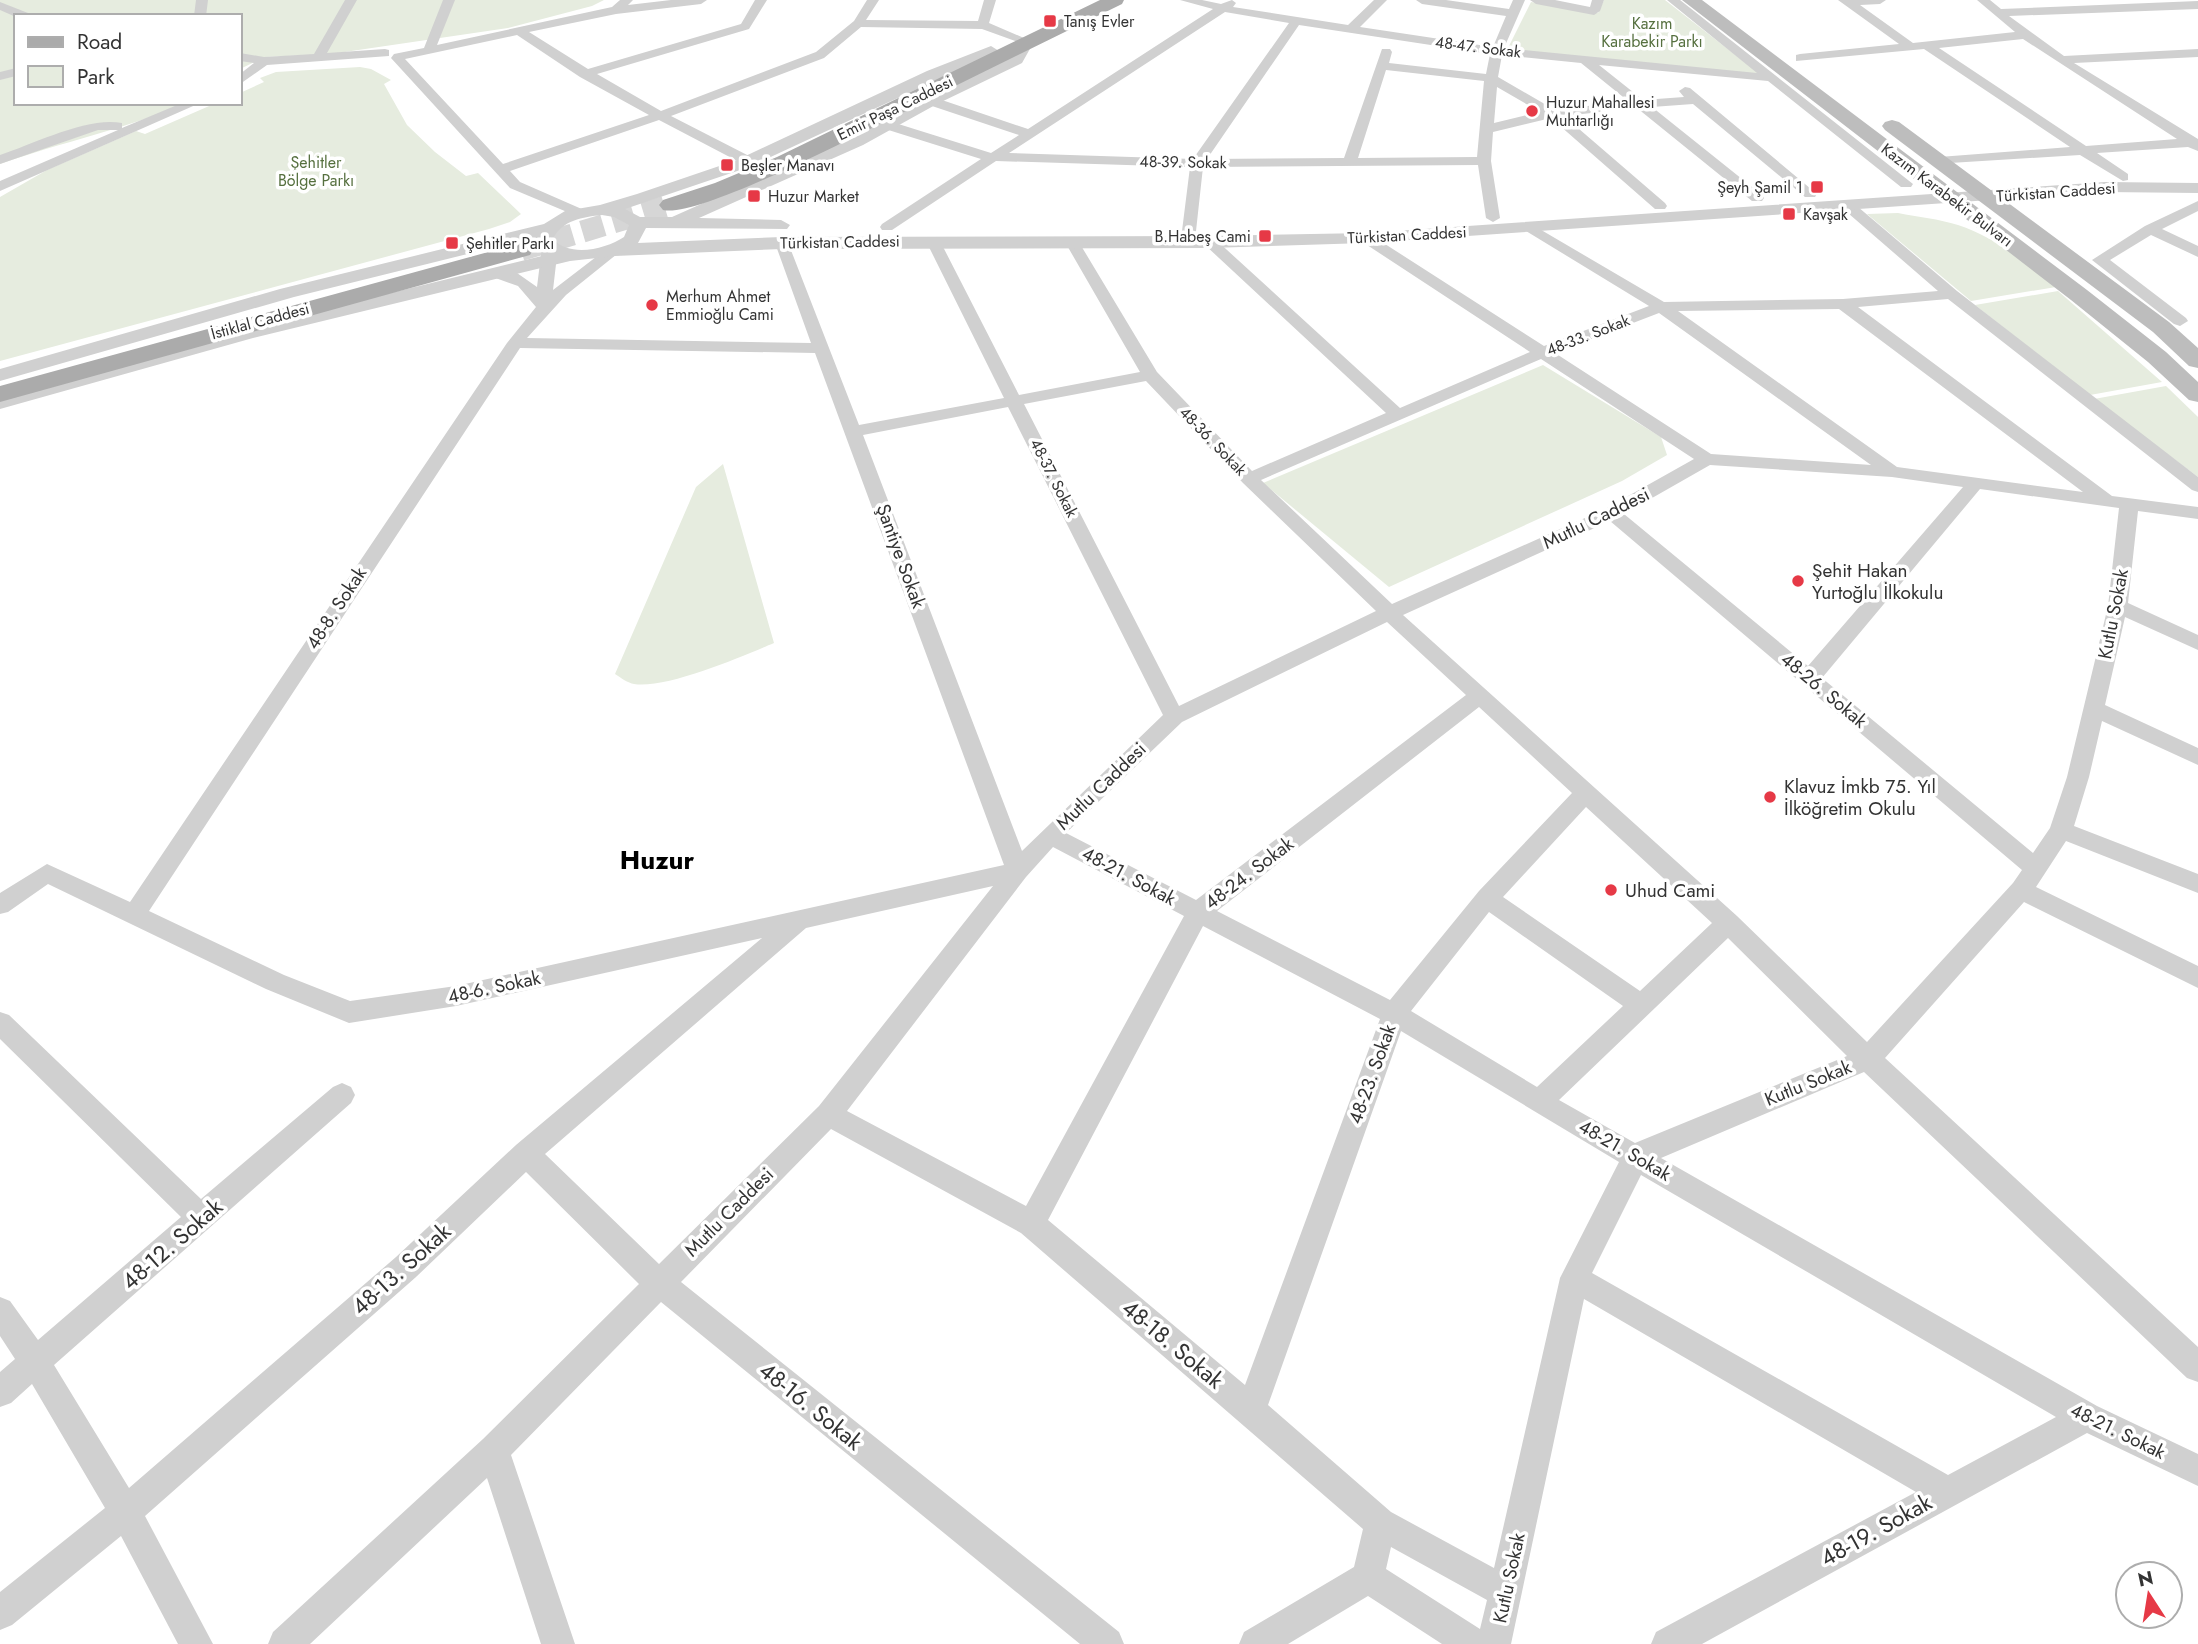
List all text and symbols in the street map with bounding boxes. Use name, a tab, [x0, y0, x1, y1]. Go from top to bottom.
place label: Tanış Evler	[1064, 10, 1135, 33]
park label: Kazım Karabekir Parkı	[1601, 12, 1703, 53]
marker: Tanış Evler	[1042, 13, 1058, 29]
legend	[14, 14, 242, 105]
text: Road	[77, 27, 122, 57]
street label: 48-47. Sokak	[1434, 30, 1523, 64]
text: Park	[77, 62, 115, 92]
street label: Emir Paşa Caddesi	[833, 70, 957, 146]
place label: Huzur Mahallesi Muhtarlığı	[1546, 91, 1655, 132]
marker: Huzur Mahallesi Muhtarlığı	[1524, 103, 1540, 119]
street label: Kazım Karabekir Bulvarı	[1876, 138, 2018, 252]
street label: 48-39. Sokak	[1139, 150, 1228, 174]
park label: Şehitler Bölge Parkı	[278, 151, 354, 192]
place label: Beşler Manavı	[741, 154, 835, 177]
marker: Beşler Manavı	[719, 157, 735, 173]
place label: Şeyh Şamil 1	[1717, 176, 1803, 199]
street label: Türkistan Caddesi	[1996, 176, 2116, 208]
marker: Şeyh Şamil 1	[1809, 179, 1825, 195]
place label: Huzur Market	[768, 185, 859, 208]
marker: Huzur Market	[746, 188, 762, 204]
place label: Kavşak	[1803, 203, 1849, 226]
marker: Kavşak	[1781, 206, 1797, 222]
street label: Türkistan Caddesi	[1347, 220, 1467, 250]
place label: B.Habeş Cami	[1154, 225, 1251, 248]
marker: B.Habeş Cami	[1257, 228, 1273, 244]
street label: Türkistan Caddesi	[780, 229, 900, 255]
place label: Şehitler Parkı	[466, 232, 554, 255]
marker: Şehitler Parkı	[444, 235, 460, 251]
place label: Merhum Ahmet Emmioğlu Cami	[666, 285, 774, 326]
street label: İstiklal Caddesi	[208, 297, 312, 345]
marker: Merhum Ahmet Emmioğlu Cami	[644, 297, 660, 313]
street label: 48-33. Sokak	[1543, 308, 1634, 361]
street label: 48-36. Sokak	[1174, 401, 1253, 481]
street label: 48-37. Sokak	[1024, 435, 1084, 522]
street label: Mutlu Caddesi	[1538, 480, 1654, 556]
street label: Şantiye Sokak	[870, 500, 933, 613]
place label: Şehit Hakan Yurtoğlu İlkokulu	[1812, 557, 1943, 606]
street label: 48-8. Sokak	[299, 561, 373, 655]
street label: Kutlu Sokak	[2091, 566, 2135, 661]
marker: Şehit Hakan Yurtoğlu İlkokulu	[1790, 573, 1806, 589]
street label: 48-26. Sokak	[1775, 646, 1873, 735]
street label: Mutlu Caddesi	[1050, 736, 1152, 836]
place label: Klavuz İmkb 75. Yıl İlköğretim Okulu	[1784, 773, 1936, 822]
marker: Klavuz İmkb 75. Yıl İlköğretim Okulu	[1762, 789, 1778, 805]
street label: 48-24. Sokak	[1199, 830, 1300, 915]
street label: 48-21. Sokak	[1077, 840, 1181, 912]
district label: Huzur	[620, 841, 694, 879]
place label: Uhud Cami	[1625, 877, 1715, 904]
marker: Uhud Cami	[1603, 882, 1619, 898]
street label: 48-6. Sokak	[445, 964, 544, 1010]
street label: 48-23. Sokak	[1341, 1020, 1403, 1128]
street label: Kutlu Sokak	[1761, 1053, 1856, 1113]
street label: 48-21. Sokak	[1574, 1113, 1677, 1188]
street label: Mutlu Caddesi	[678, 1161, 780, 1263]
street label: 48-12. Sokak	[114, 1190, 231, 1298]
street label: 48-13. Sokak	[344, 1214, 459, 1323]
street label: 48-18. Sokak	[1115, 1291, 1232, 1397]
street label: 48-16. Sokak	[752, 1354, 871, 1459]
street label: 48-21. Sokak	[2066, 1396, 2171, 1466]
street label: 48-19. Sokak	[1814, 1485, 1939, 1575]
street label: Kutlu Sokak	[1486, 1530, 1532, 1626]
north arrow	[2114, 1560, 2184, 1630]
text: N	[2135, 1564, 2156, 1594]

